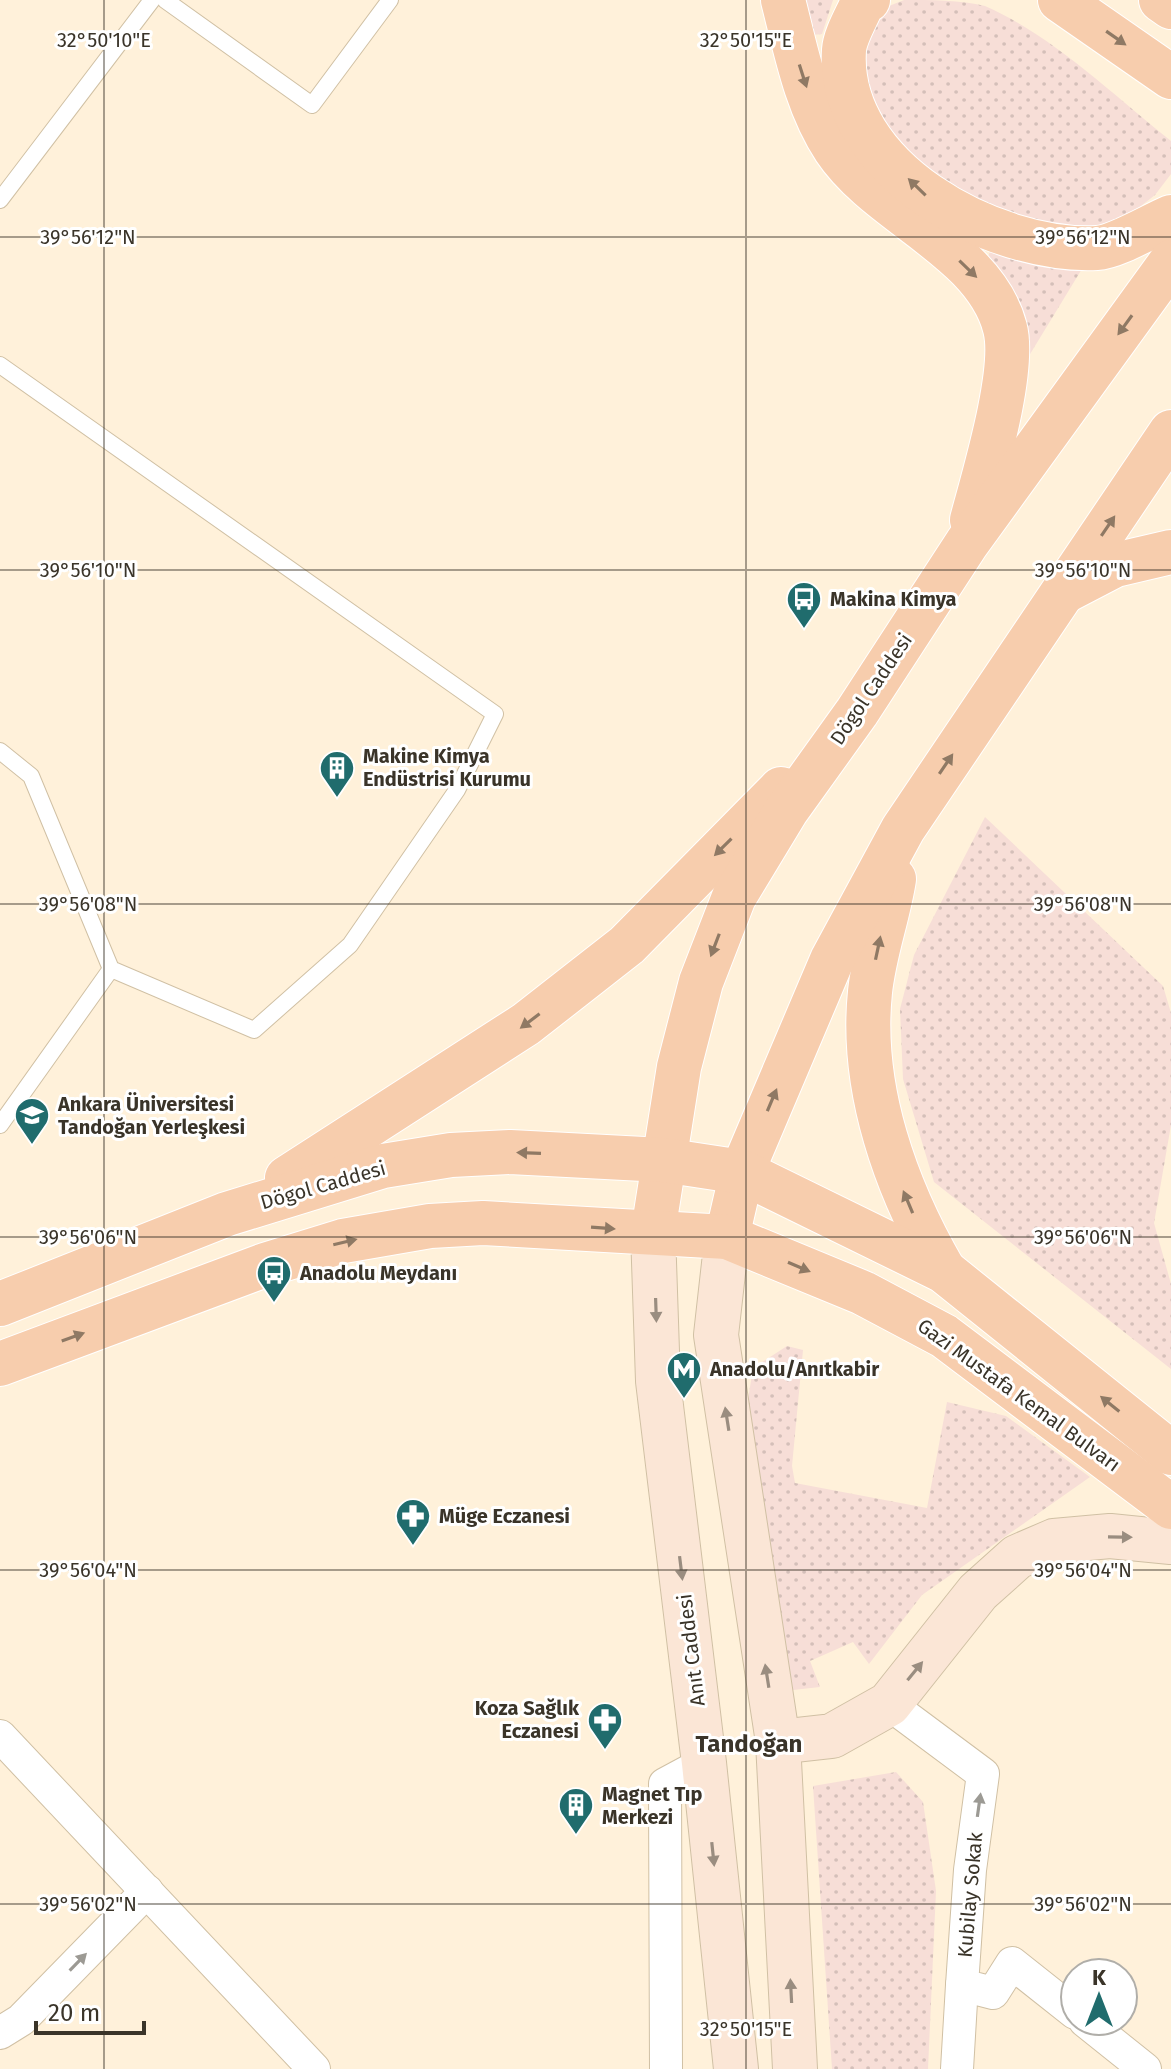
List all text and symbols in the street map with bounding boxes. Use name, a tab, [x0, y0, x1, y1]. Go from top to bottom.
text: 32°50'10"E	[57, 28, 151, 52]
text: 32°50'15"E	[700, 28, 792, 52]
one-way arrow	[1105, 30, 1126, 45]
one-way arrow	[797, 64, 809, 88]
one-way arrow	[908, 178, 927, 197]
text: 39°56'12"N	[40, 225, 136, 249]
text: 39°56'12"N	[1035, 225, 1131, 249]
one-way arrow	[958, 259, 977, 278]
one-way arrow	[1118, 315, 1133, 336]
one-way arrow	[1101, 515, 1116, 536]
text: 39°56'10"N	[40, 558, 136, 582]
text: 39°56'10"N	[1035, 558, 1131, 582]
bus stop icon: Makina Kimya	[785, 580, 823, 630]
place label: Makina Kimya	[830, 587, 957, 611]
street label: Dögol Caddesi	[825, 629, 917, 749]
place label: Makine Kimya Endüstrisi Kurumu	[363, 744, 531, 791]
building icon: Makine Kimya Endüstrisi Kurumu	[318, 749, 356, 799]
one-way arrow	[938, 753, 953, 775]
one-way arrow	[714, 837, 733, 855]
text: 39°56'08"N	[39, 892, 137, 916]
text: 39°56'08"N	[1034, 892, 1132, 916]
one-way arrow	[708, 933, 721, 957]
one-way arrow	[872, 935, 885, 960]
one-way arrow	[520, 1012, 540, 1028]
one-way arrow	[766, 1089, 779, 1112]
place label: Ankara Üniversitesi Tandoğan Yerleşkesi	[57, 1092, 245, 1139]
school or university icon: Ankara Üniversitesi Tandoğan Yerleşkesi	[13, 1096, 51, 1146]
one-way arrow	[516, 1147, 541, 1159]
street label: Dögol Caddesi	[258, 1156, 388, 1214]
one-way arrow	[901, 1190, 914, 1213]
one-way arrow	[591, 1222, 616, 1235]
text: 39°56'06"N	[39, 1225, 137, 1249]
text: 39°56'06"N	[1034, 1225, 1132, 1249]
one-way arrow	[332, 1235, 357, 1248]
bus stop icon: Anadolu Meydanı	[255, 1254, 293, 1304]
place label: Anadolu Meydanı	[299, 1261, 457, 1285]
one-way arrow	[787, 1261, 811, 1274]
one-way arrow	[649, 1298, 662, 1323]
street label: Gazi Mustafa Kemal Bulvarı	[913, 1313, 1125, 1477]
one-way arrow	[61, 1330, 85, 1343]
metro station icon: Anadolu/Anıtkabir	[665, 1350, 703, 1400]
place label: Anadolu/Anıtkabir	[709, 1357, 880, 1381]
one-way arrow	[1100, 1396, 1120, 1413]
one-way arrow	[720, 1407, 732, 1432]
pharmacy icon: Müge Eczanesi	[394, 1497, 432, 1547]
place label: Müge Eczanesi	[439, 1504, 570, 1528]
one-way arrow	[1108, 1530, 1133, 1543]
one-way arrow	[674, 1556, 687, 1581]
text: 39°56'04"N	[39, 1558, 137, 1582]
text: 39°56'04"N	[1034, 1558, 1132, 1582]
street label: Anıt Caddesi	[672, 1592, 710, 1708]
one-way arrow	[906, 1661, 923, 1681]
one-way arrow	[760, 1663, 773, 1688]
place label: Koza Sağlık Eczanesi	[475, 1696, 580, 1743]
pharmacy icon: Koza Sağlık Eczanesi	[586, 1701, 624, 1751]
district label: Tandoğan	[696, 1730, 802, 1758]
place label: Magnet Tıp Merkezi	[602, 1782, 702, 1829]
building icon: Magnet Tıp Merkezi	[557, 1786, 595, 1836]
one-way arrow	[973, 1792, 986, 1817]
street label: Kubilay Sokak	[953, 1831, 988, 1959]
one-way arrow	[707, 1842, 720, 1867]
text: 39°56'02"N	[39, 1892, 137, 1916]
text: 39°56'02"N	[1034, 1892, 1132, 1916]
one-way arrow	[68, 1953, 87, 1972]
north arrow	[1059, 1957, 1139, 2037]
text: K	[1092, 1964, 1107, 1991]
one-way arrow	[784, 1978, 797, 2003]
scale bar	[36, 1985, 144, 2035]
text: 20 m	[48, 1999, 100, 2027]
text: 32°50'15"E	[700, 2017, 792, 2041]

